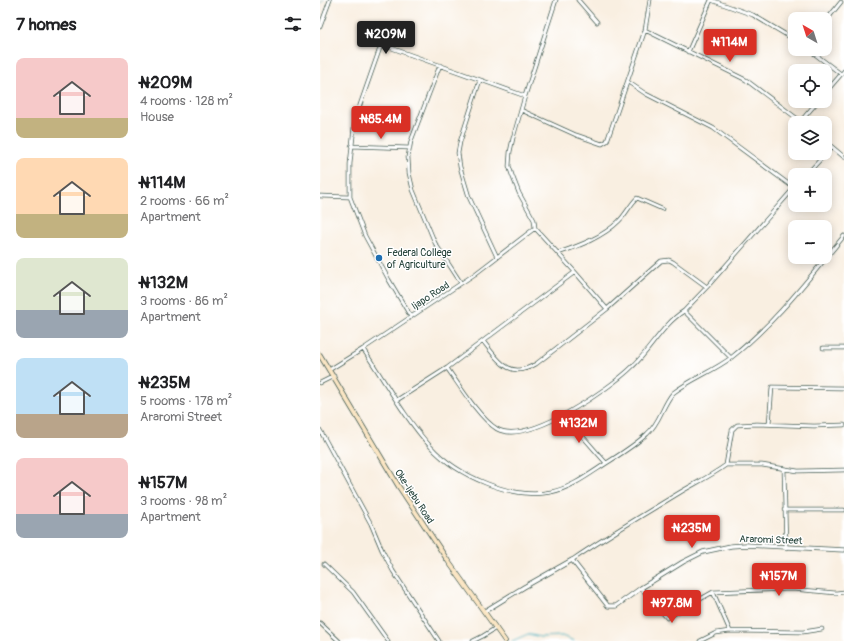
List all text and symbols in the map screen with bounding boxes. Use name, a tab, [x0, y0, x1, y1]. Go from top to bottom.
north arrow	[788, 12, 832, 56]
map controls	[788, 12, 832, 264]
icon: filters	[282, 13, 304, 35]
text: 7 homes	[16, 14, 76, 35]
pin: ₦209M	[358, 21, 414, 55]
text: ₦209M	[366, 26, 406, 42]
pin: ₦114M	[702, 29, 758, 63]
text: ₦114M	[713, 34, 747, 50]
button: locate	[788, 64, 832, 108]
text: ₦209M	[140, 72, 192, 93]
icon: home	[48, 74, 96, 122]
text: 4 rooms · 128 m²	[140, 93, 233, 109]
pin: ₦85.4M	[348, 106, 414, 140]
text: House	[140, 109, 174, 125]
text: ₦85.4M	[360, 111, 402, 127]
button: layers	[788, 116, 832, 160]
button: +	[788, 168, 832, 212]
text: ₦114M	[140, 172, 186, 193]
icon: home	[48, 174, 96, 222]
text: 2 rooms · 66 m²	[140, 193, 229, 209]
text: Apartment	[140, 209, 201, 225]
button: −	[788, 220, 832, 264]
place label: Federal College of Agriculture	[387, 247, 452, 271]
marker: Federal College of Agriculture	[374, 253, 384, 263]
text: ₦132M	[140, 272, 188, 293]
icon: home	[48, 274, 96, 322]
street label: Ijapo Road	[409, 279, 452, 313]
text: 3 rooms · 86 m²	[140, 293, 228, 309]
text: Apartment	[140, 309, 201, 325]
text: ₦235M	[140, 372, 190, 393]
icon: home	[48, 374, 96, 422]
text: 5 rooms · 178 m²	[140, 393, 232, 409]
text: Araromi Street	[140, 409, 222, 425]
pin: ₦132M	[551, 410, 607, 444]
text: ₦132M	[561, 415, 597, 431]
street label: Oke-Ijebu Road	[392, 467, 436, 526]
text: ₦157M	[140, 472, 187, 493]
icon: home	[48, 474, 96, 522]
text: 3 rooms · 98 m²	[140, 493, 227, 509]
text: Apartment	[140, 509, 201, 525]
pin: ₦235M	[664, 515, 720, 549]
text: ₦235M	[673, 520, 711, 536]
street label: Araromi Street	[739, 533, 804, 547]
pin: ₦157M	[751, 563, 807, 597]
text: ₦157M	[761, 568, 797, 584]
pin: ₦97.8M	[639, 590, 705, 624]
text: ₦97.8M	[652, 595, 692, 611]

